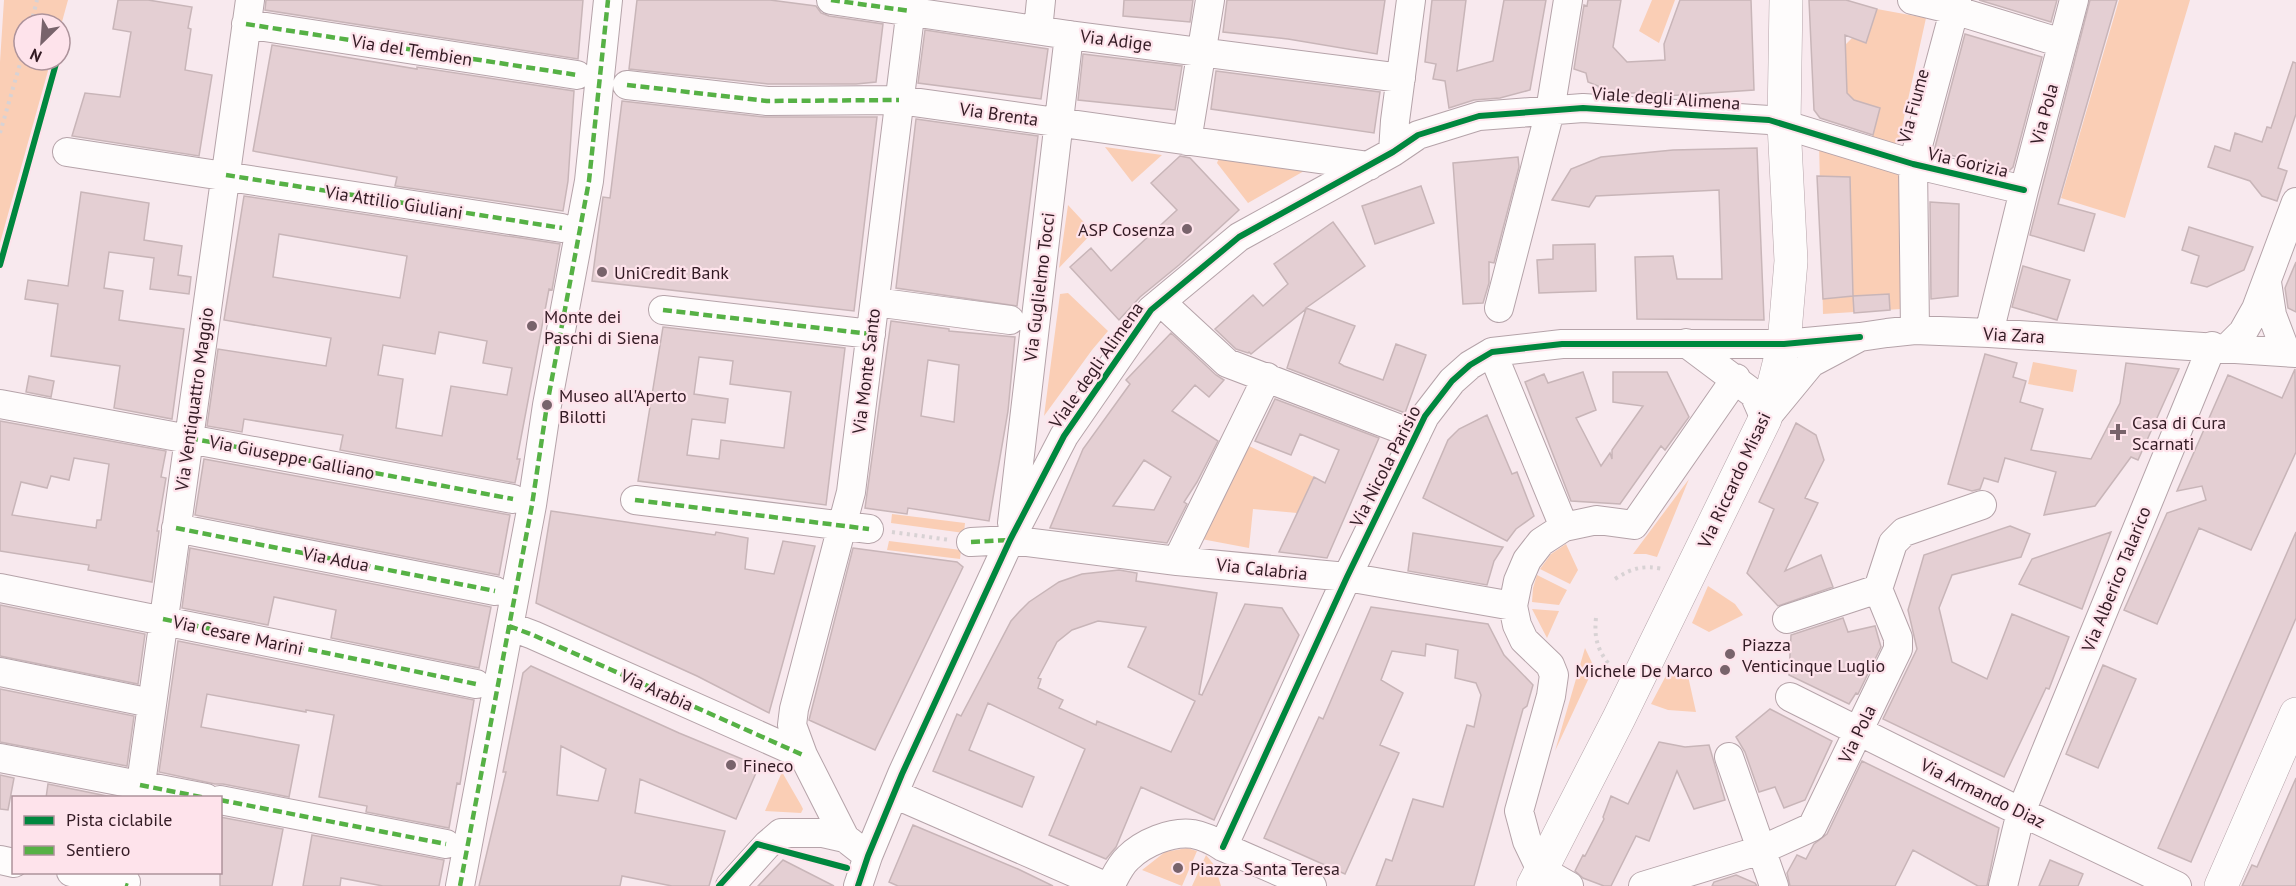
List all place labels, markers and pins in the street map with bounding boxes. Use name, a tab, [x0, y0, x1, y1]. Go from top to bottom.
place label: ASP Cosenza	[1078, 218, 1175, 241]
marker: ASP Cosenza	[1180, 222, 1194, 236]
place label: UniCredit Bank	[614, 261, 729, 284]
marker: UniCredit Bank	[595, 265, 609, 279]
place label: Monte dei Paschi di Siena	[544, 305, 659, 349]
marker: Monte dei Paschi di Siena	[525, 319, 539, 333]
place label: Museo all'Aperto Bilotti	[559, 384, 687, 428]
marker: Museo all'Aperto Bilotti	[540, 398, 554, 412]
place label: Casa di Cura Scarnati	[2132, 411, 2226, 455]
marker: Casa di Cura Scarnati	[2109, 423, 2127, 441]
place label: Piazza Venticinque Luglio	[1741, 633, 1885, 677]
marker: Piazza Venticinque Luglio	[1723, 647, 1737, 661]
place label: Michele De Marco	[1575, 659, 1713, 682]
marker: Michele De Marco	[1718, 663, 1732, 677]
place label: Fineco	[743, 754, 793, 777]
marker: Fineco	[724, 758, 738, 772]
place label: Piazza Santa Teresa	[1190, 857, 1340, 880]
marker: Piazza Santa Teresa	[1171, 861, 1185, 875]

